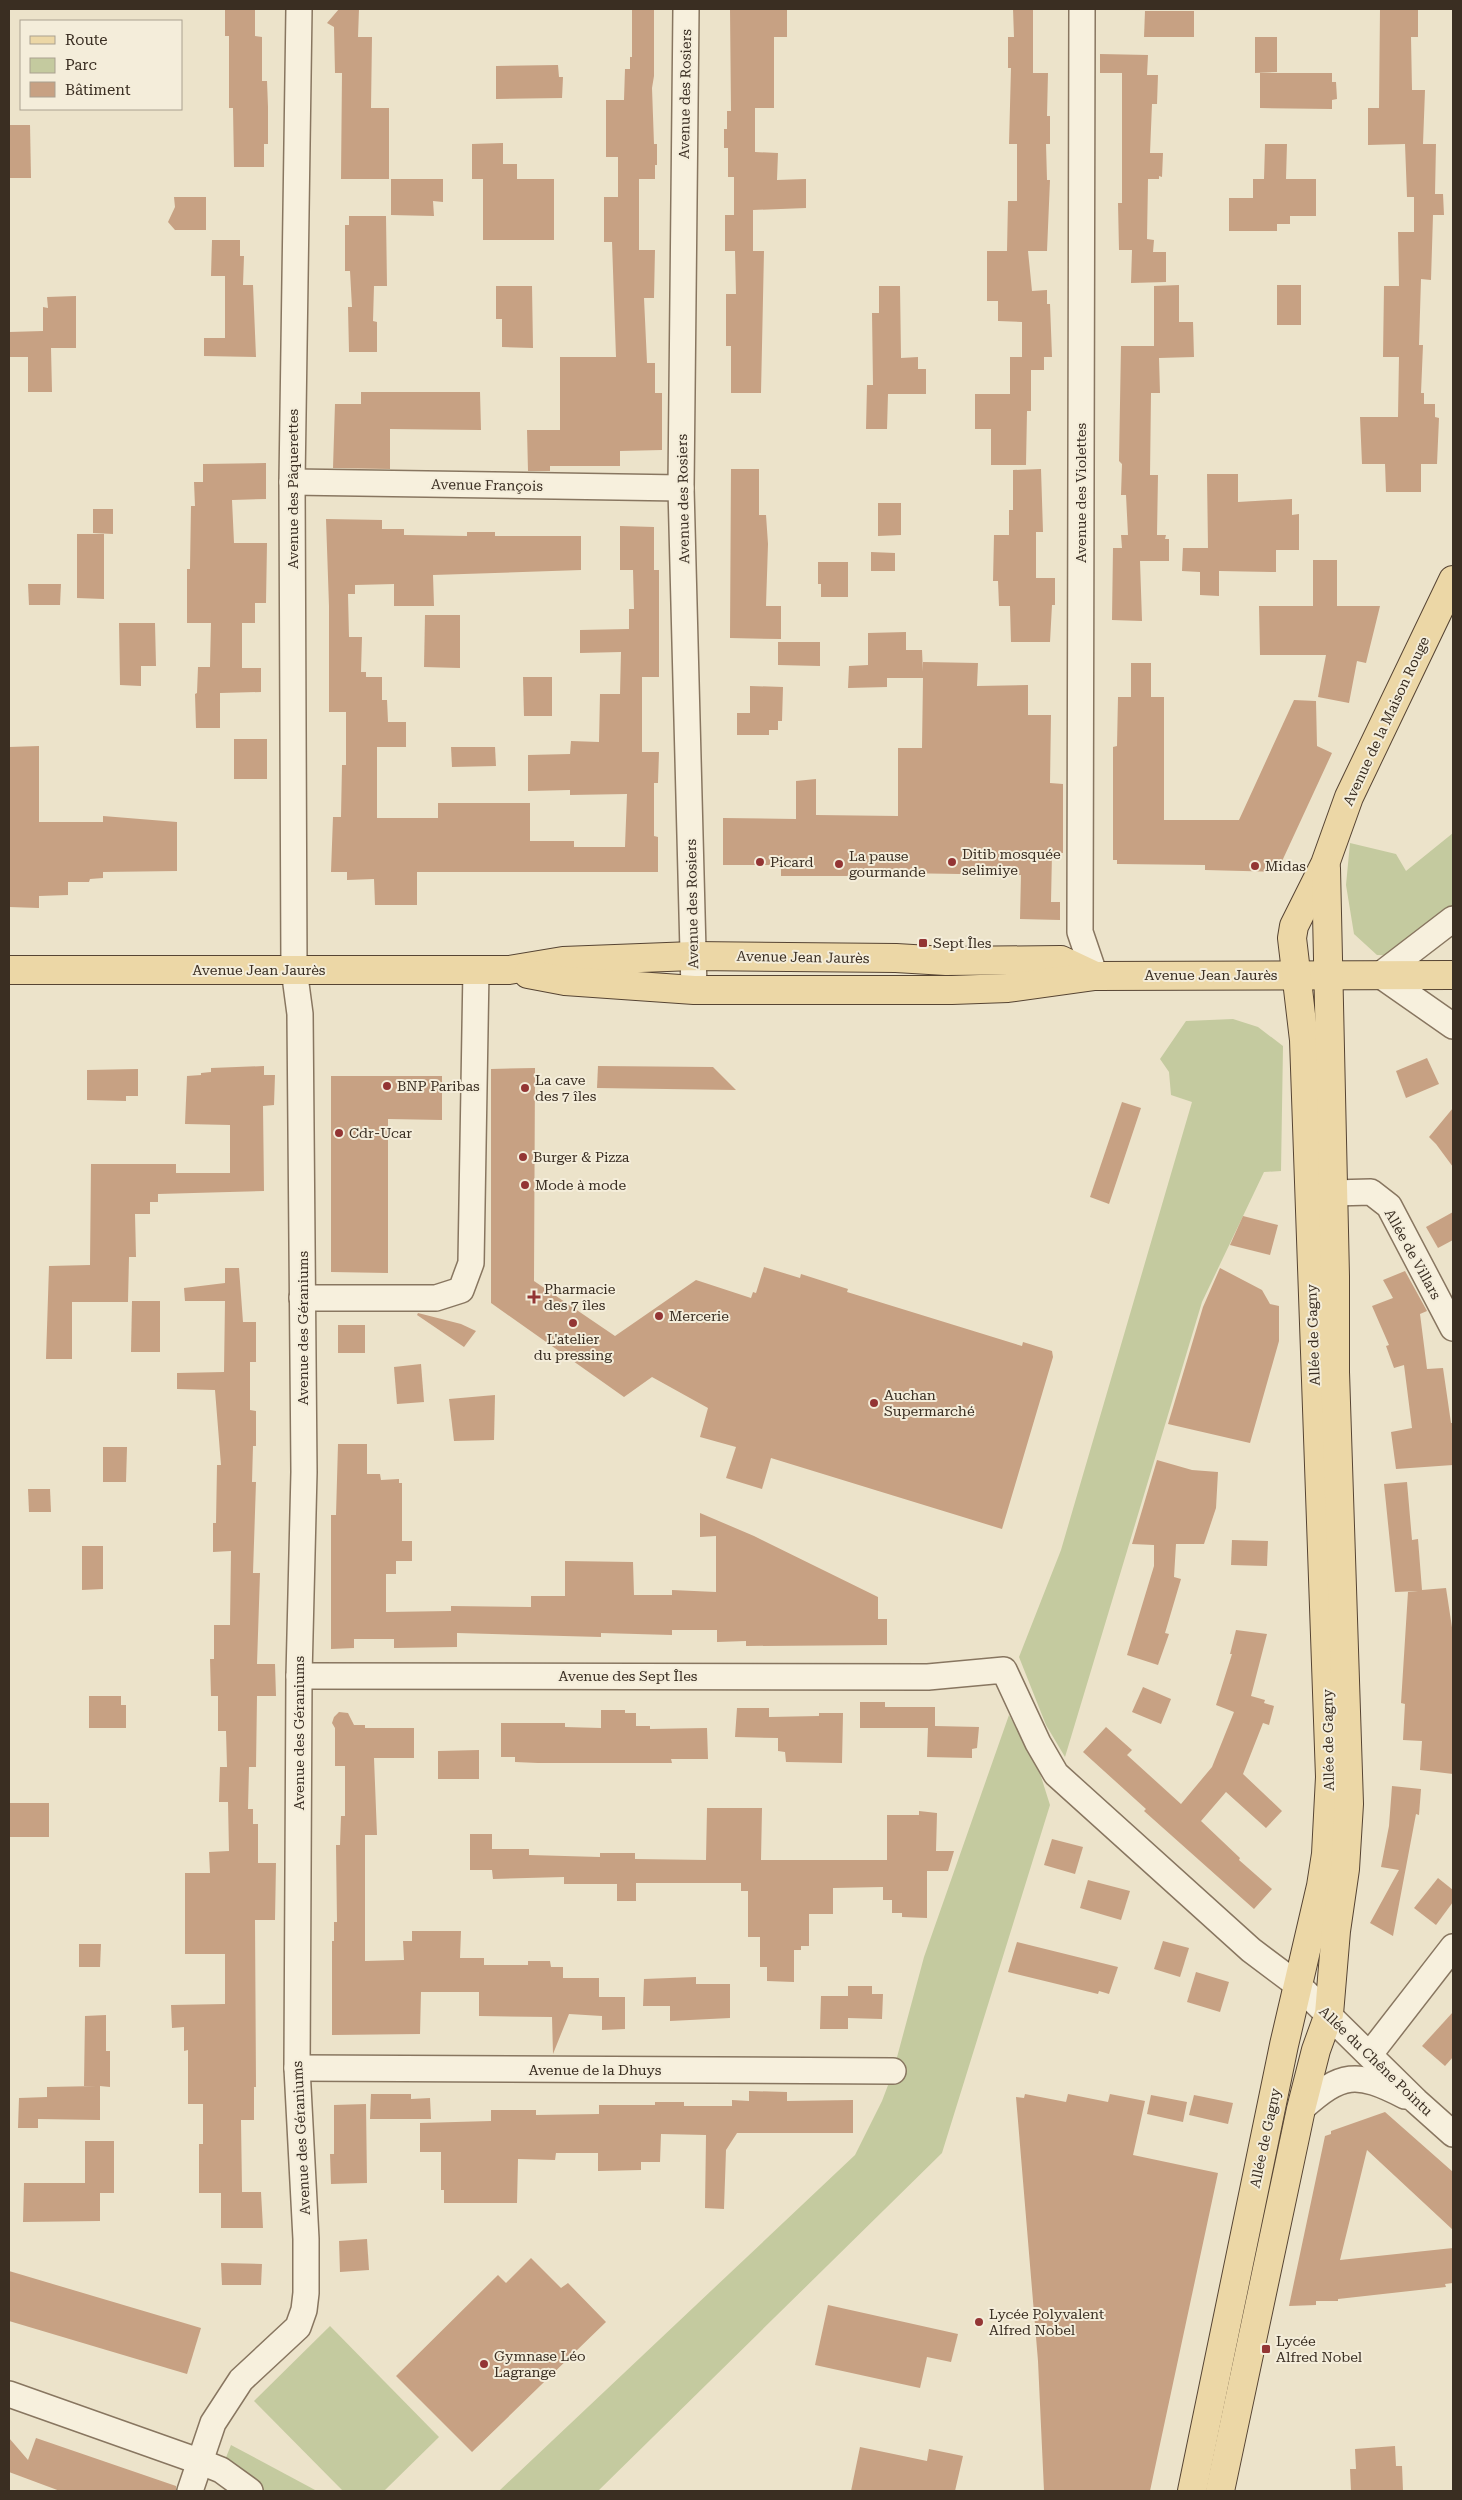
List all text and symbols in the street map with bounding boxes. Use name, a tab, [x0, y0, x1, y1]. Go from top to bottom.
legend	[20, 20, 182, 110]
street label: Avenue des Rosiers	[676, 29, 694, 159]
text: Route	[65, 31, 107, 49]
text: Parc	[65, 56, 97, 74]
text: Bâtiment	[65, 81, 131, 99]
street label: Avenue des Pâquerettes	[285, 409, 301, 569]
street label: Avenue des Violettes	[1073, 423, 1089, 563]
street label: Avenue des Rosiers	[674, 434, 692, 564]
street label: Avenue François	[431, 476, 543, 494]
street label: Avenue de la Maison Rouge	[1340, 634, 1432, 808]
street label: Avenue des Rosiers	[683, 839, 701, 969]
place label: Ditib mosquée selimiye	[962, 846, 1061, 878]
place label: La pause gourmande	[849, 848, 926, 880]
place label: Picard	[770, 854, 814, 870]
marker: Picard	[754, 856, 766, 868]
marker: Ditib mosquée selimiye	[946, 856, 958, 868]
marker: La pause gourmande	[833, 858, 845, 870]
place label: Midas	[1265, 858, 1306, 874]
marker: Midas	[1249, 860, 1261, 872]
place label: Sept Îles	[933, 935, 992, 951]
marker: Sept Îles	[917, 937, 929, 949]
street label: Avenue Jean Jaurès	[736, 948, 870, 966]
street label: Avenue Jean Jaurès	[193, 962, 326, 978]
street label: Avenue Jean Jaurès	[1145, 967, 1278, 983]
place label: La cave des 7 îles	[535, 1072, 597, 1104]
place label: BNP Paribas	[397, 1078, 480, 1094]
marker: BNP Paribas	[381, 1080, 393, 1092]
marker: La cave des 7 îles	[519, 1082, 531, 1094]
place label: Cdr-Ucar	[349, 1125, 412, 1141]
marker: Cdr-Ucar	[333, 1127, 345, 1139]
place label: Burger & Pizza	[533, 1149, 630, 1165]
marker: Burger & Pizza	[517, 1151, 529, 1163]
place label: Mode à mode	[535, 1177, 626, 1193]
marker: Mode à mode	[519, 1179, 531, 1191]
street label: Allée de Villars	[1382, 1206, 1445, 1302]
street label: Avenue des Géraniums	[295, 1251, 311, 1405]
place label: Pharmacie des 7 îles	[544, 1281, 616, 1313]
street label: Allée de Gagny	[1303, 1283, 1323, 1386]
marker: Pharmacie des 7 îles	[528, 1291, 540, 1303]
place label: Mercerie	[669, 1308, 729, 1324]
marker: Mercerie	[653, 1310, 665, 1322]
marker: L'atelier du pressing	[567, 1317, 579, 1329]
place label: L'atelier du pressing	[534, 1331, 612, 1363]
place label: Auchan Supermarché	[884, 1387, 975, 1419]
marker: Auchan Supermarché	[868, 1397, 880, 1409]
street label: Avenue des Géraniums	[291, 1656, 307, 1810]
street label: Avenue des Sept Îles	[558, 1668, 698, 1684]
street label: Allée de Gagny	[1319, 1688, 1337, 1791]
street label: Allée du Chêne Pointu	[1316, 2003, 1436, 2119]
street label: Avenue des Géraniums	[289, 2060, 313, 2215]
street label: Avenue de la Dhuys	[529, 2062, 662, 2078]
street label: Allée de Gagny	[1247, 2086, 1284, 2189]
place label: Lycée Polyvalent Alfred Nobel	[989, 2306, 1104, 2338]
marker: Lycée Polyvalent Alfred Nobel	[973, 2316, 985, 2328]
place label: Lycée Alfred Nobel	[1276, 2333, 1363, 2365]
marker: Lycée Alfred Nobel	[1260, 2343, 1272, 2355]
place label: Gymnase Léo Lagrange	[494, 2348, 586, 2380]
marker: Gymnase Léo Lagrange	[478, 2358, 490, 2370]

